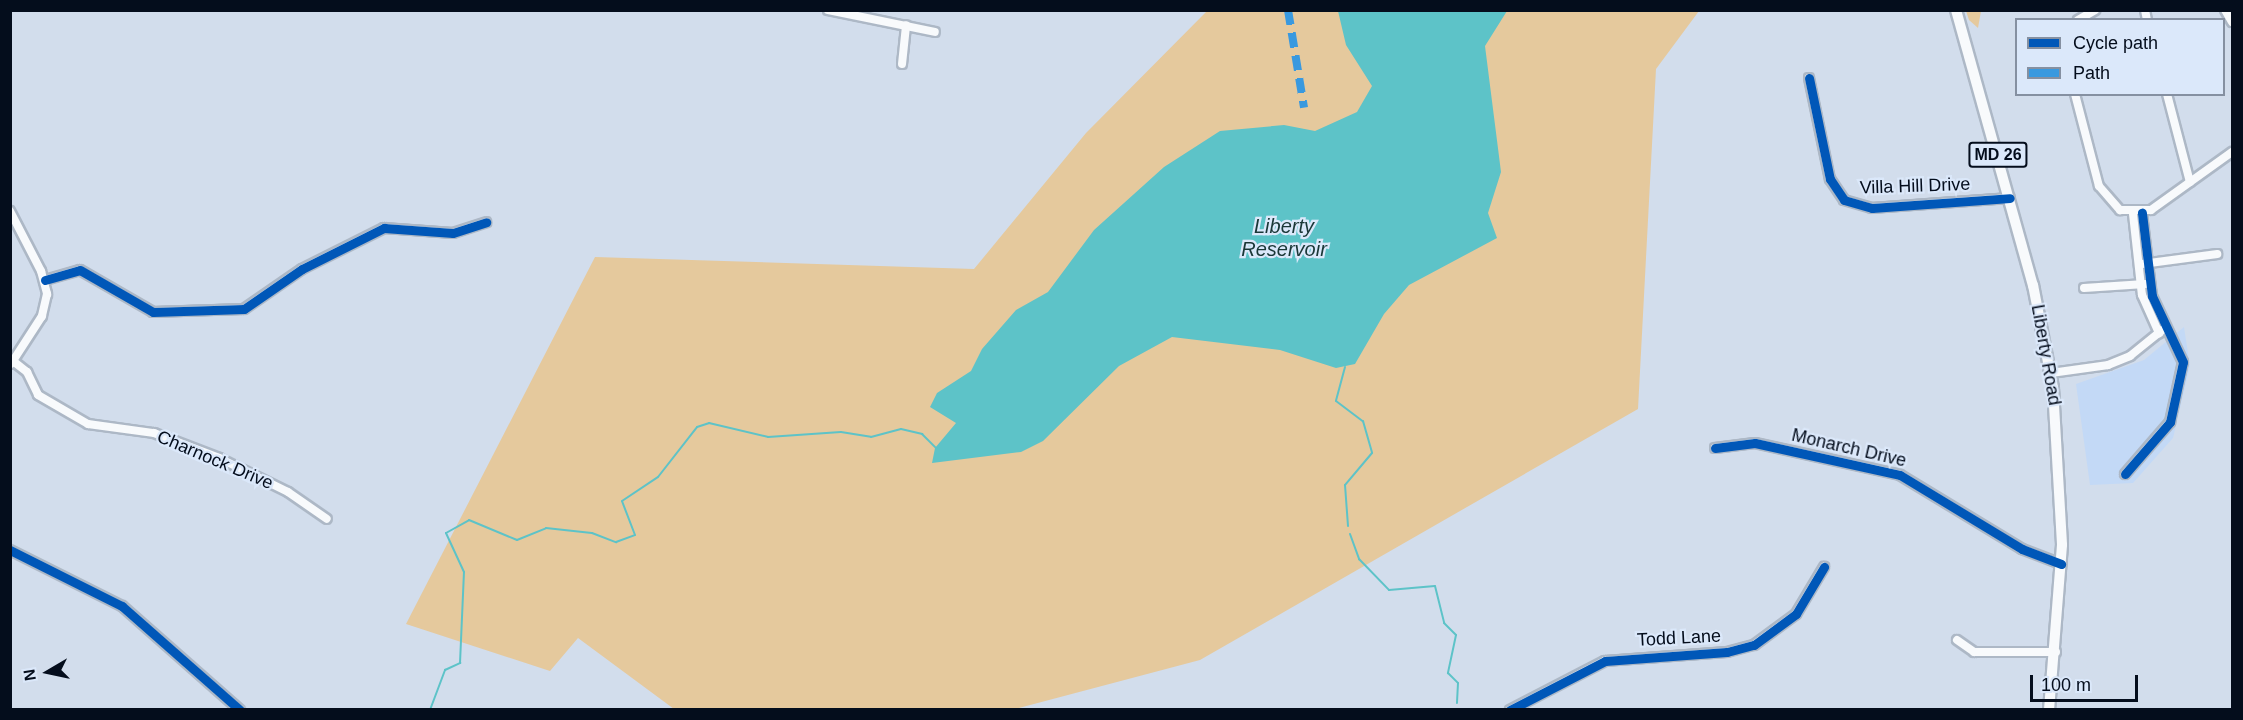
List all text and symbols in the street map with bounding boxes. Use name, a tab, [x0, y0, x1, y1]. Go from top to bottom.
legend	[2015, 18, 2225, 96]
text: Cycle path	[2073, 33, 2158, 53]
text: Path	[2073, 63, 2110, 83]
road number: MD 26	[1968, 142, 2028, 168]
street label: Villa Hill Drive	[1859, 173, 1971, 199]
water label: Liberty Reservoir	[1241, 214, 1327, 261]
street label: Liberty Road	[2027, 303, 2065, 407]
street label: Monarch Drive	[1790, 424, 1908, 472]
street label: Charnock Drive	[154, 426, 276, 494]
street label: Todd Lane	[1636, 625, 1722, 651]
north arrow	[18, 642, 78, 702]
scale bar	[2033, 663, 2141, 701]
text: N	[20, 668, 39, 682]
text: 100 m	[2041, 675, 2091, 695]

